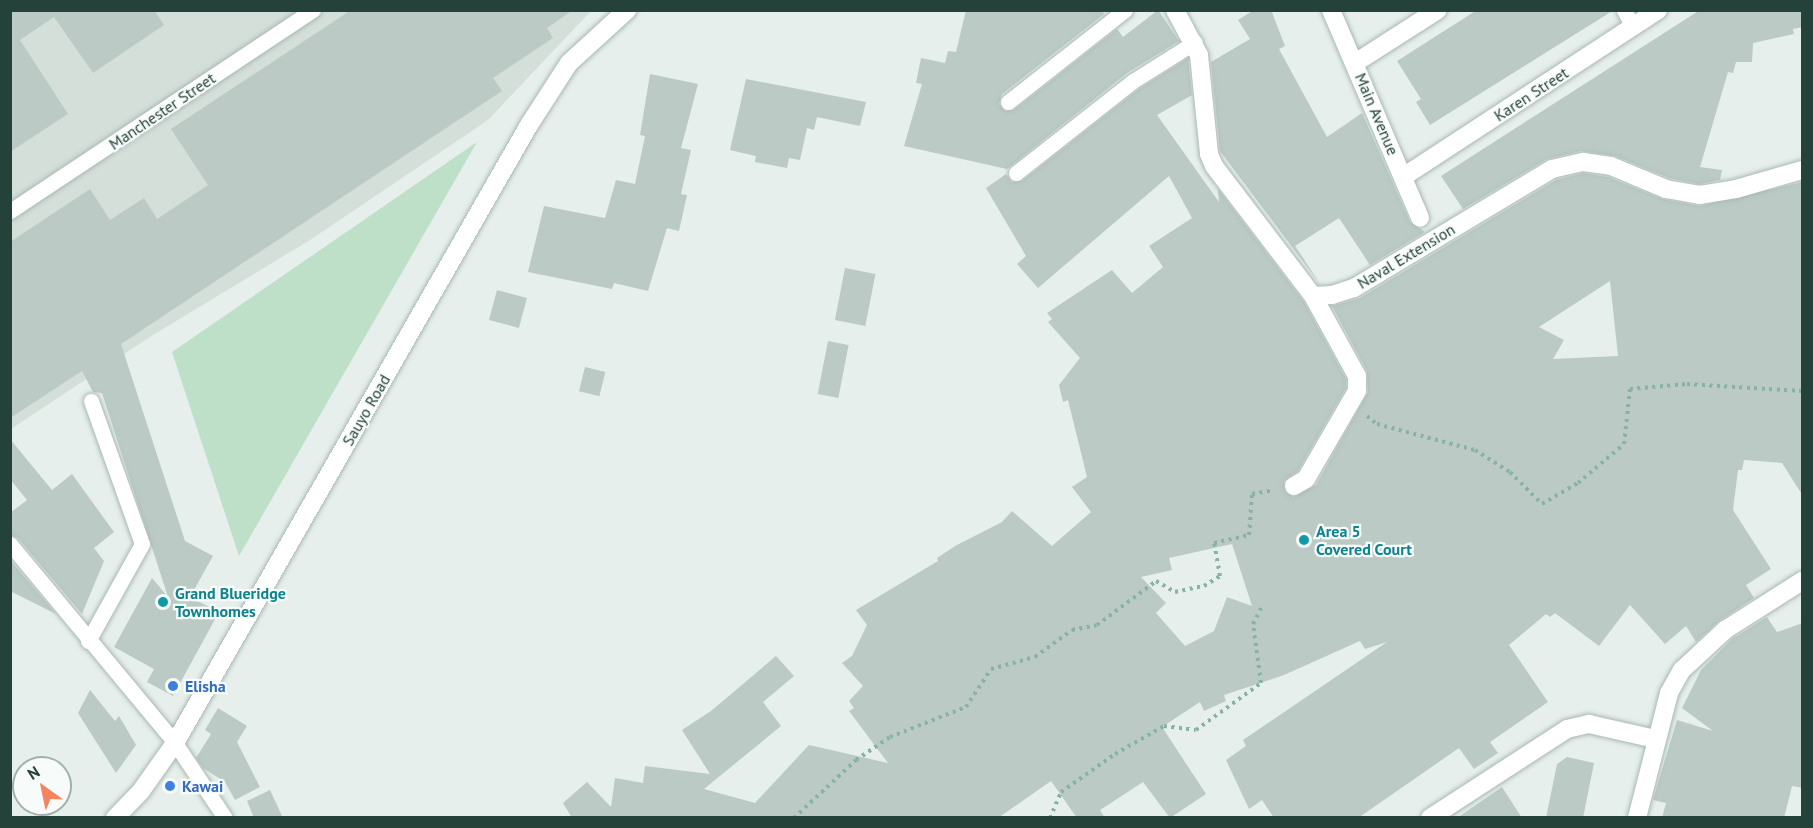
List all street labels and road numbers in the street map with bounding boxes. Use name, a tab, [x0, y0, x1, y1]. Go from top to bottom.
street label: Karen Street	[1490, 63, 1572, 125]
street label: Manchester Street	[105, 68, 219, 154]
street label: Main Avenue	[1351, 70, 1403, 158]
street label: Naval Extension	[1354, 219, 1458, 293]
street label: Sauyo Road	[338, 371, 394, 449]

